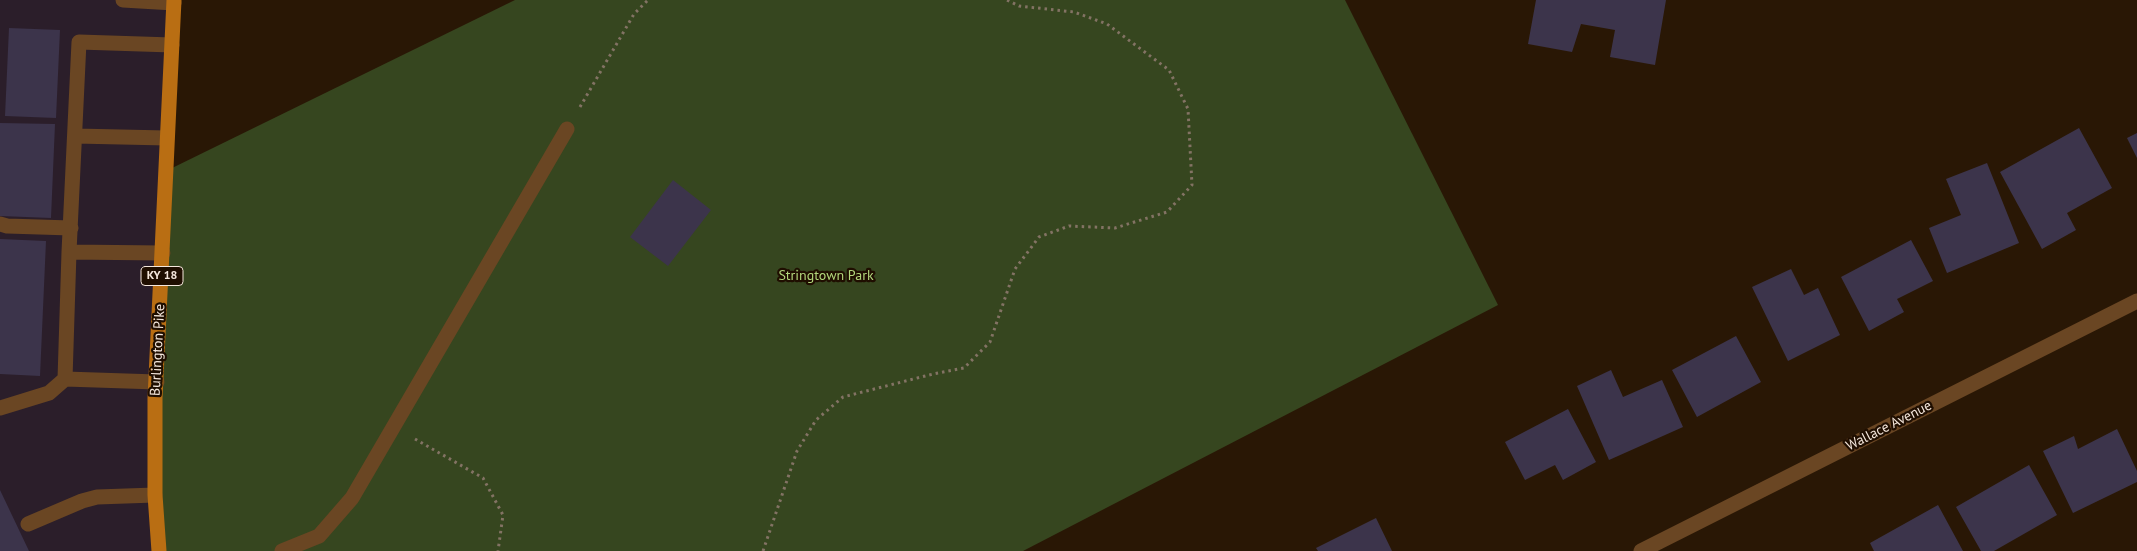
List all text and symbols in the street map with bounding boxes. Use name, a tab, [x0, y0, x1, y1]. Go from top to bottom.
road number: KY 18	[141, 266, 183, 286]
park label: Stringtown Park	[778, 268, 874, 284]
street label: Burlington Pike	[147, 304, 169, 396]
street label: Wallace Avenue	[1843, 397, 1935, 455]

